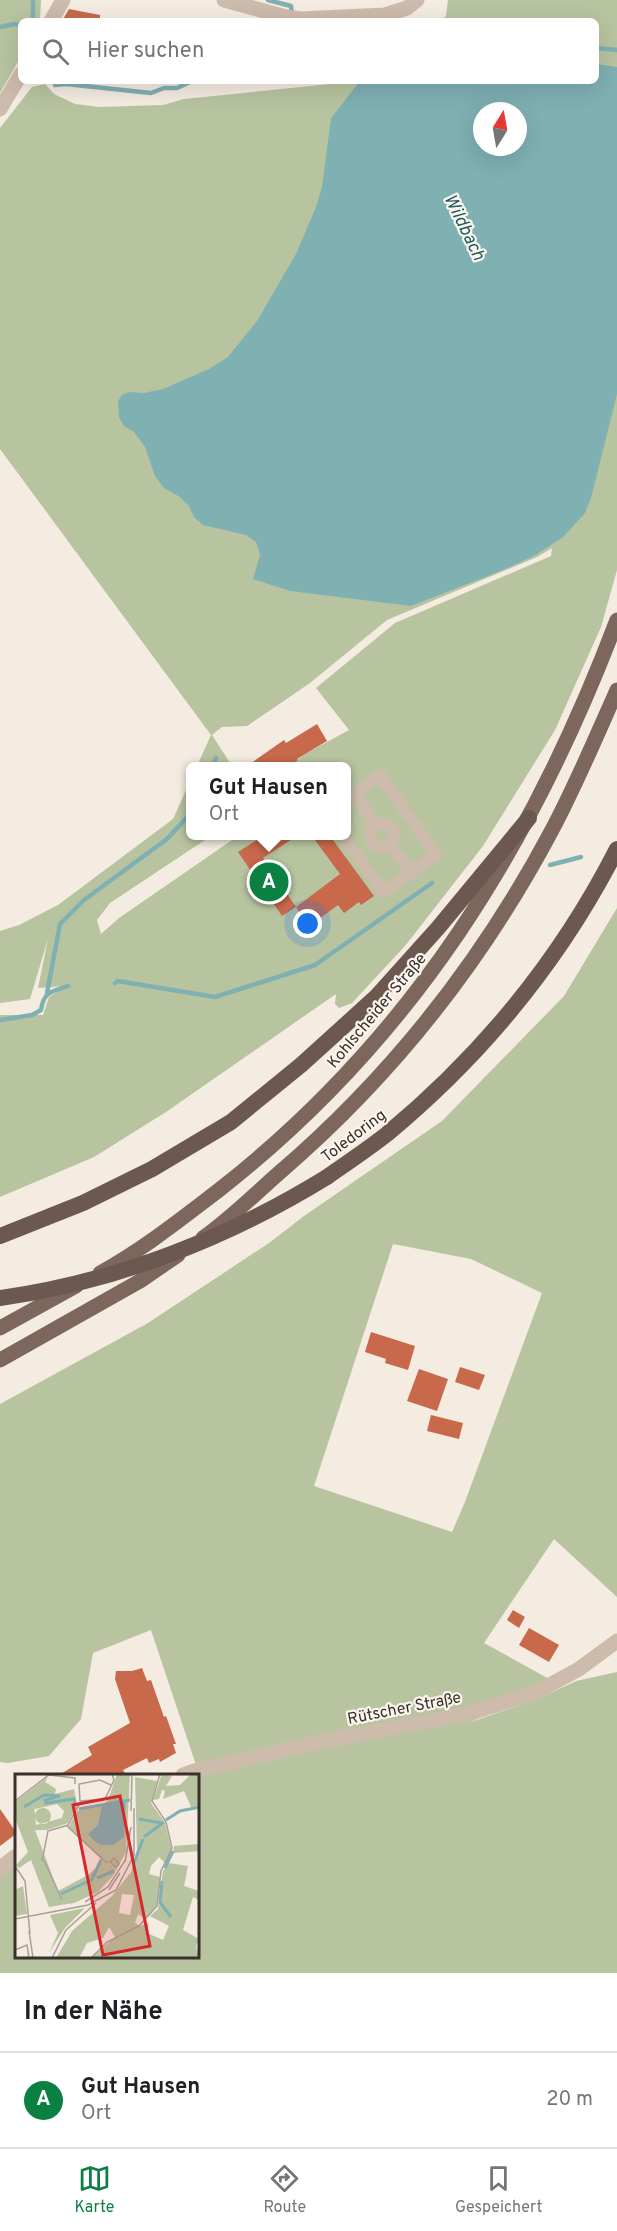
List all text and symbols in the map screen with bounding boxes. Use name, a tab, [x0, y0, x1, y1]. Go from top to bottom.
search box	[18, 18, 599, 84]
icon: search	[39, 35, 72, 68]
text: Hier suchen	[87, 38, 204, 65]
north arrow	[473, 102, 527, 156]
water label: Wildbach	[438, 191, 490, 265]
popup	[186, 762, 351, 840]
text: Gut Hausen	[209, 775, 328, 802]
text: Ort	[209, 802, 239, 828]
pin: A	[250, 860, 288, 904]
your location	[293, 909, 322, 938]
street label: Kohlscheider Straße	[324, 950, 431, 1073]
street label: Toledoring	[318, 1106, 391, 1168]
street label: Rütscher Straße	[346, 1688, 463, 1730]
inset map	[15, 1774, 200, 1958]
text: In der Nähe	[24, 1996, 163, 2029]
text: Gut Hausen	[81, 2074, 200, 2101]
text: A	[36, 2087, 51, 2113]
text: 20 m	[546, 2087, 593, 2113]
text: Ort	[81, 2101, 111, 2127]
tab: Karte	[74, 2162, 114, 2218]
tab: Route	[263, 2162, 306, 2218]
tab: Gespeichert	[455, 2162, 543, 2218]

